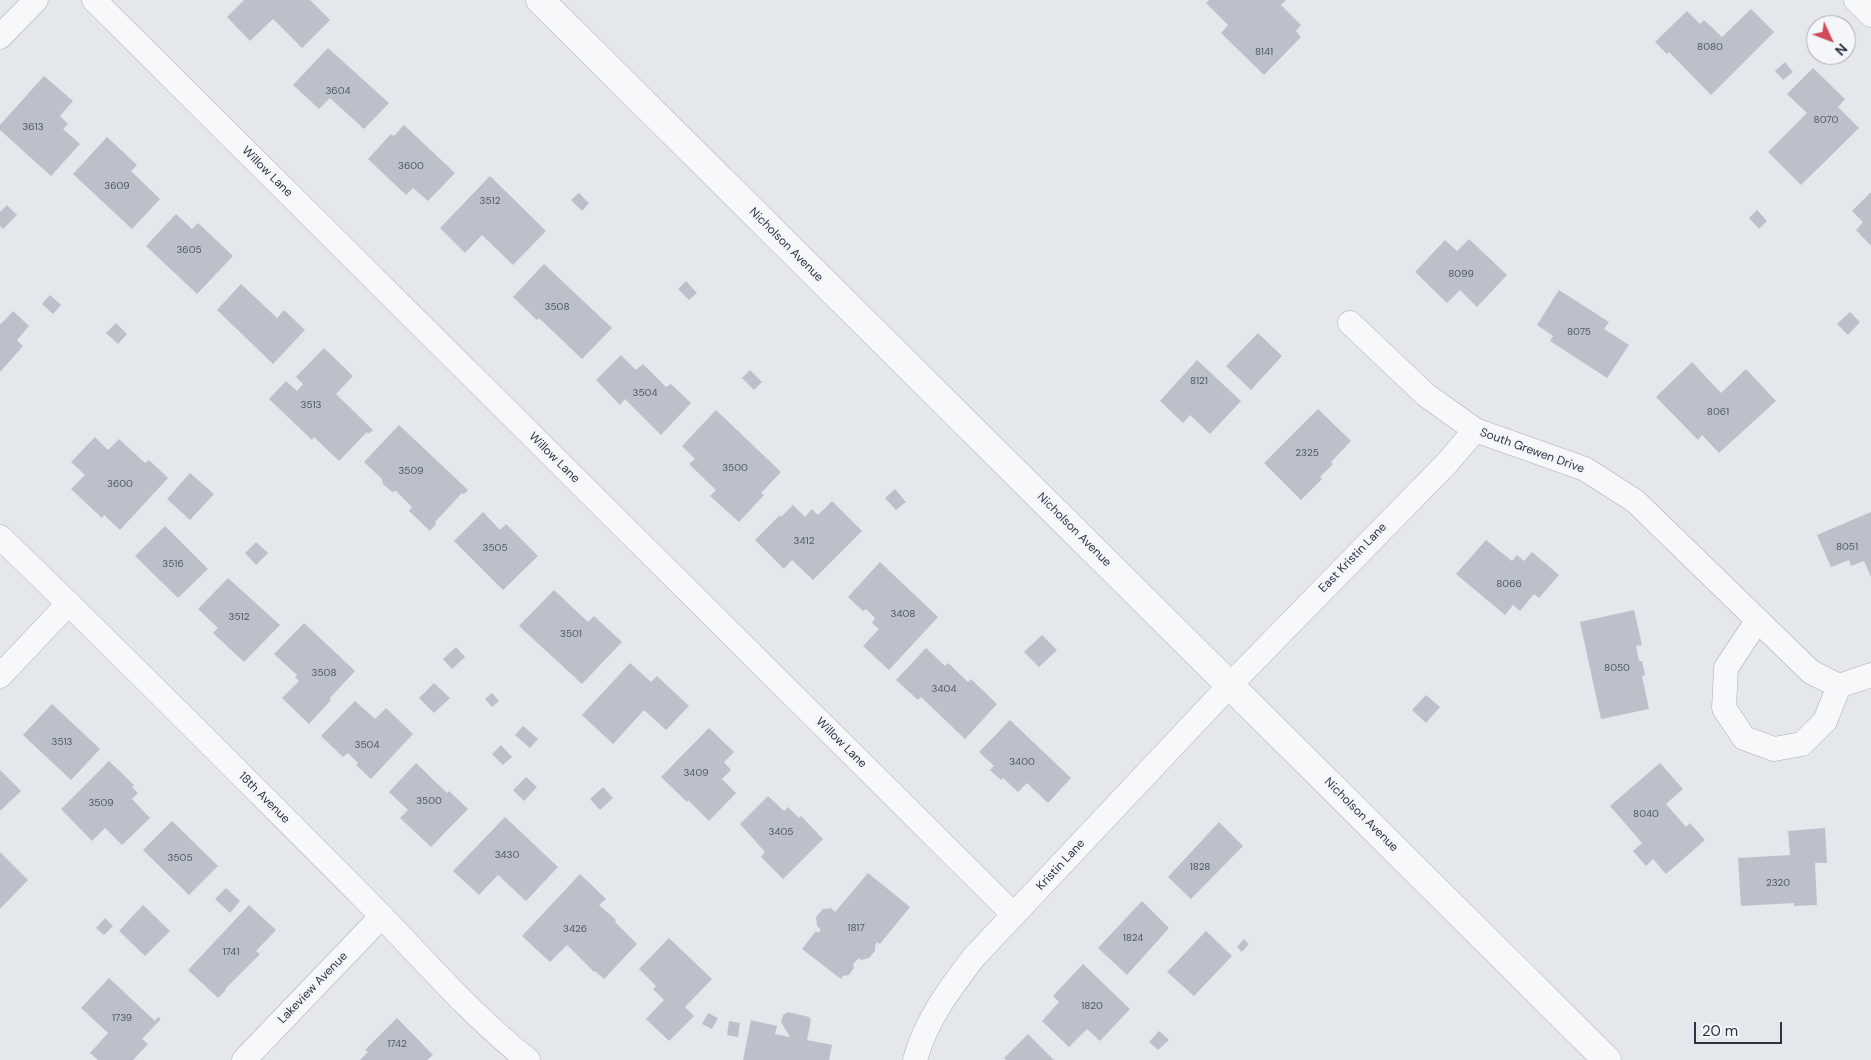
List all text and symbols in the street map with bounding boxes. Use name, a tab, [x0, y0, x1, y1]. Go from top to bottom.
north arrow	[1806, 15, 1856, 65]
text: N	[1831, 40, 1851, 59]
house number: 8080	[1697, 41, 1723, 53]
house number: 8141	[1255, 46, 1273, 58]
house number: 3604	[325, 85, 351, 97]
house number: 8070	[1814, 114, 1838, 126]
house number: 3613	[22, 121, 44, 133]
street label: Willow Lane	[239, 144, 295, 200]
house number: 3600	[398, 160, 424, 172]
house number: 3609	[104, 180, 130, 192]
house number: 3512	[480, 195, 500, 207]
street label: Nicholson Avenue	[746, 205, 826, 285]
house number: 3605	[176, 244, 202, 256]
house number: 8099	[1448, 268, 1474, 280]
house number: 3508	[545, 301, 569, 313]
house number: 8075	[1567, 326, 1591, 338]
house number: 8121	[1190, 375, 1208, 387]
house number: 3504	[633, 387, 657, 399]
house number: 3513	[300, 399, 322, 411]
house number: 8061	[1707, 406, 1729, 418]
street label: South Grewen Drive	[1478, 425, 1586, 477]
street label: Willow Lane	[526, 430, 582, 486]
house number: 2325	[1295, 447, 1319, 459]
house number: 3500	[722, 462, 748, 474]
house number: 3509	[398, 465, 424, 477]
house number: 3600	[107, 478, 133, 490]
street label: Nicholson Avenue	[1034, 490, 1114, 570]
street label: East Kristin Lane	[1316, 520, 1390, 596]
house number: 3412	[794, 535, 814, 547]
house number: 8051	[1836, 541, 1858, 553]
house number: 3505	[483, 542, 507, 554]
house number: 3516	[162, 558, 184, 570]
house number: 8066	[1496, 578, 1522, 590]
house number: 3408	[891, 608, 915, 620]
house number: 3512	[229, 611, 249, 623]
house number: 3501	[560, 628, 582, 640]
house number: 8050	[1604, 662, 1630, 674]
house number: 3508	[312, 667, 336, 679]
house number: 3404	[932, 683, 956, 695]
street label: Willow Lane	[813, 715, 869, 771]
house number: 3513	[51, 736, 73, 748]
house number: 3504	[355, 739, 379, 751]
house number: 3400	[1009, 756, 1035, 768]
house number: 3409	[683, 767, 709, 779]
street label: 18th Avenue	[235, 769, 293, 827]
street label: Nicholson Avenue	[1321, 775, 1401, 855]
house number: 3500	[416, 795, 442, 807]
house number: 3509	[88, 797, 114, 809]
house number: 8040	[1633, 808, 1659, 820]
house number: 3405	[769, 826, 793, 838]
street label: Kristin Lane	[1034, 837, 1088, 893]
house number: 3430	[495, 849, 519, 861]
house number: 3505	[168, 852, 192, 864]
house number: 1828	[1190, 861, 1210, 873]
house number: 2320	[1766, 877, 1790, 889]
house number: 1817	[847, 922, 865, 934]
house number: 3426	[563, 923, 587, 935]
house number: 1824	[1123, 932, 1143, 944]
house number: 1741	[222, 946, 240, 958]
street label: Lakeview Avenue	[275, 949, 351, 1027]
house number: 1820	[1081, 1000, 1103, 1012]
house number: 1739	[112, 1012, 132, 1024]
scale bar	[1696, 1012, 1784, 1044]
text: 20 m	[1702, 1021, 1738, 1041]
house number: 1742	[387, 1038, 407, 1050]

